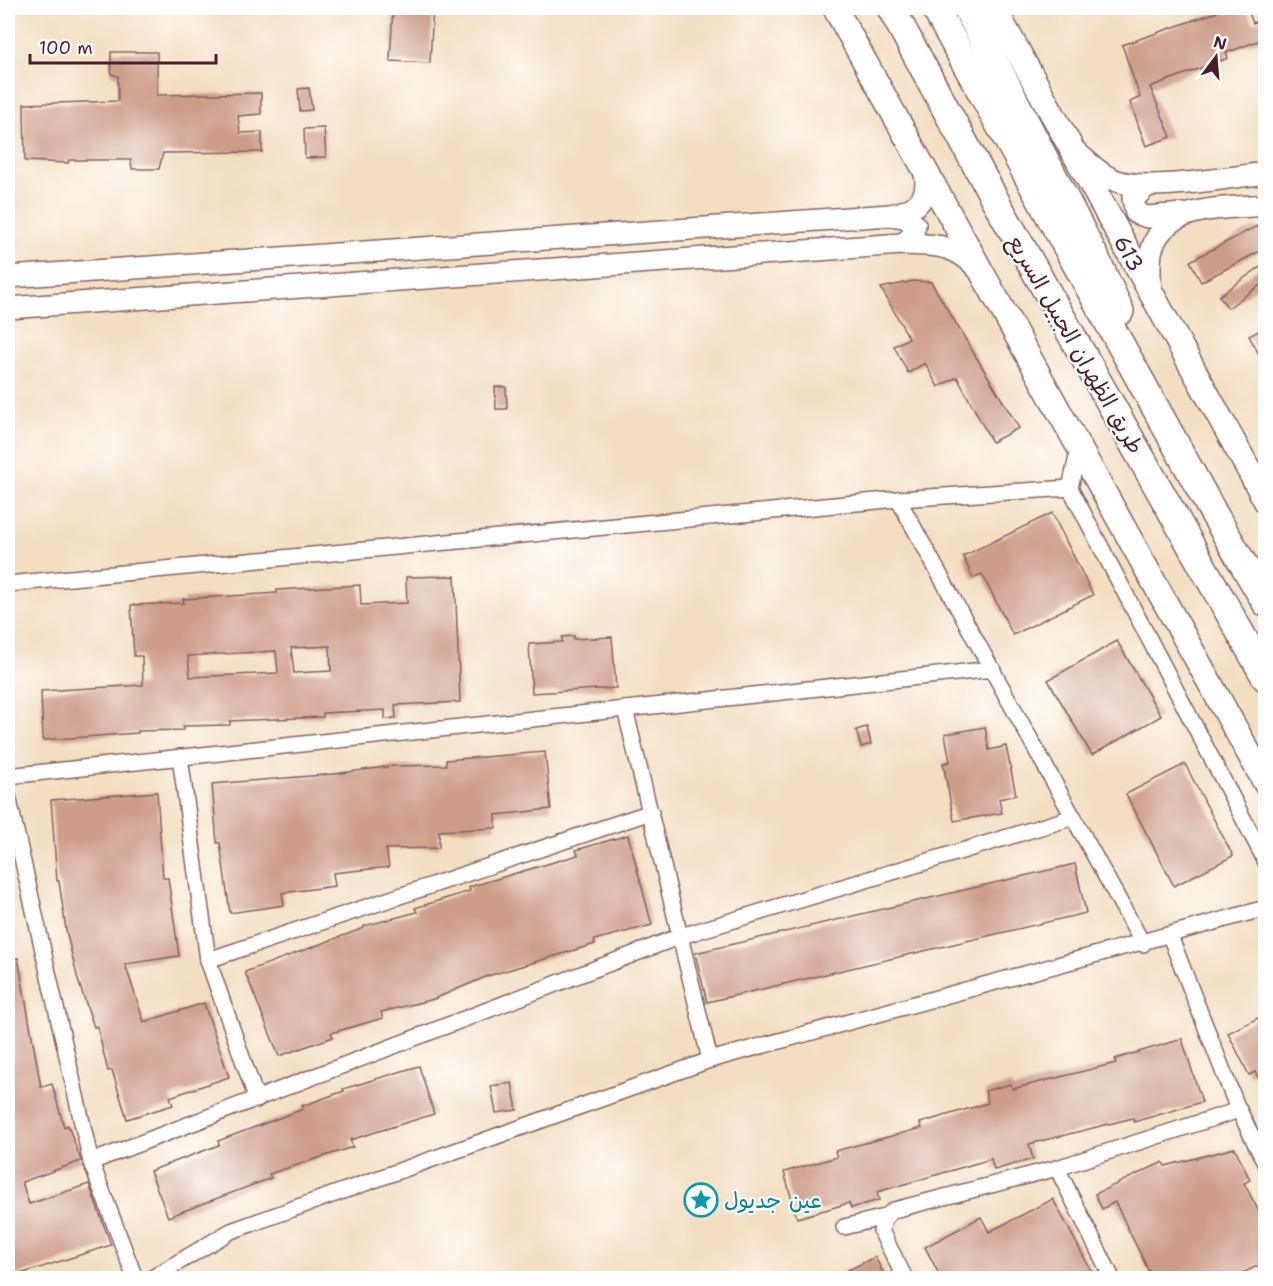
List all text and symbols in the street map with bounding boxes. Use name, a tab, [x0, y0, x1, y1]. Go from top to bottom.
scale bar	[30, 27, 216, 65]
north arrow	[1186, 27, 1246, 87]
text: N	[1211, 31, 1229, 55]
text: 100 m	[39, 36, 93, 60]
street label: طريق الظهران الجبيل السريع	[1000, 229, 1150, 460]
street label: 613	[1107, 230, 1151, 277]
place icon: عين جديول	[683, 1182, 719, 1218]
place label: عين جديول	[724, 1186, 822, 1215]

